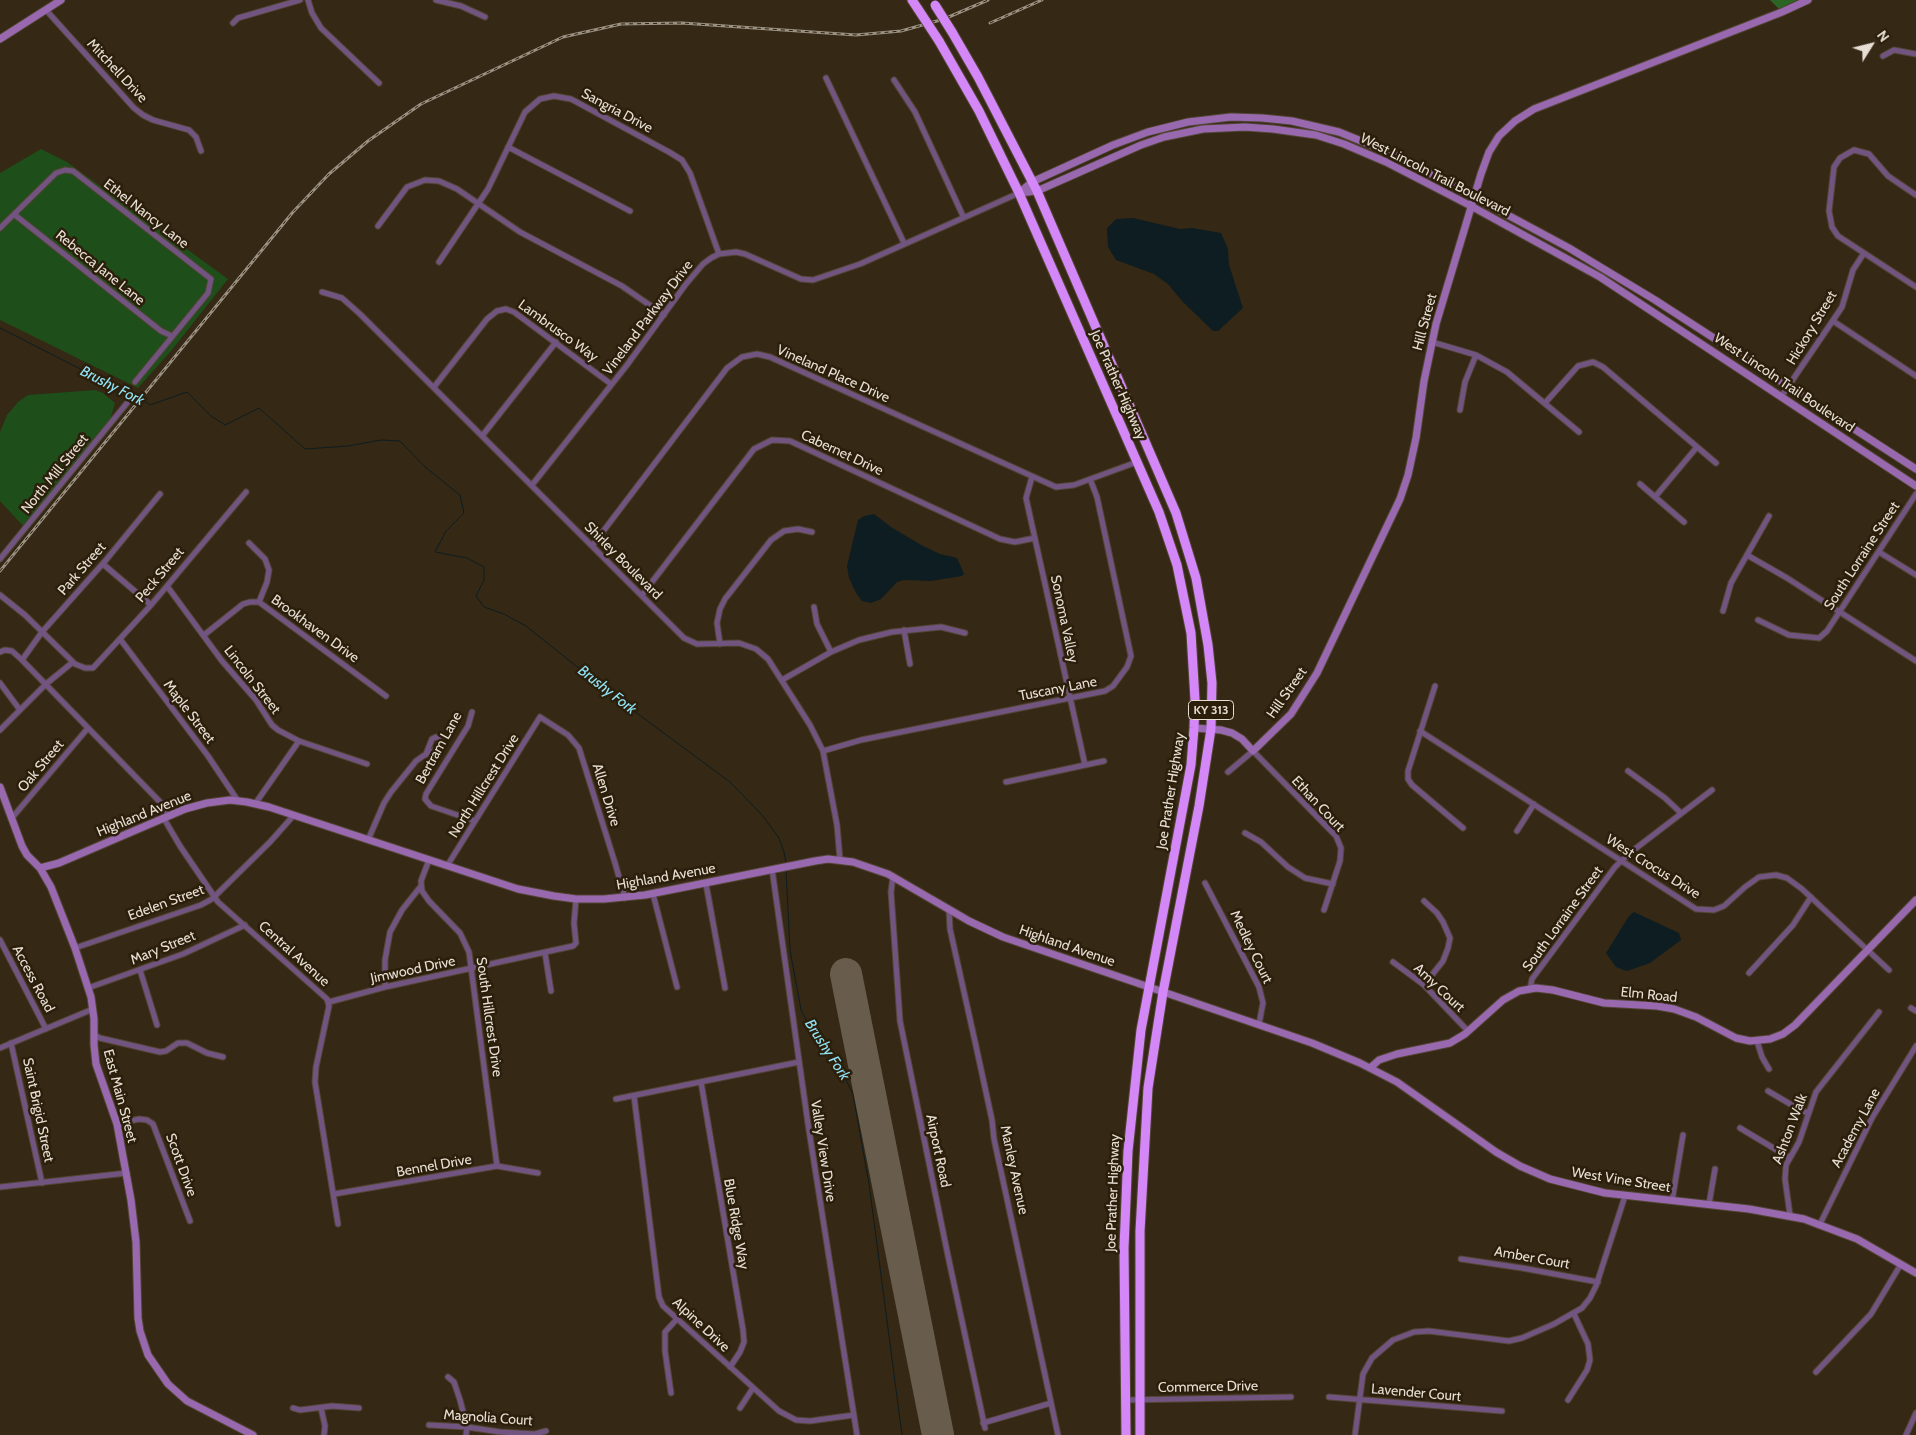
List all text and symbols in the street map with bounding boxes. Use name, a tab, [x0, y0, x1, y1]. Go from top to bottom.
north arrow	[1846, 20, 1896, 70]
text: N	[1873, 27, 1893, 45]
street label: Mitchell Drive	[83, 36, 151, 106]
street label: Sangria Drive	[578, 85, 656, 137]
street label: West Lincoln Trail Boulevard	[1357, 130, 1513, 220]
street label: Ethel Nancy Lane	[100, 176, 192, 252]
street label: Rebecca Jane Lane	[52, 227, 148, 309]
street label: Vineland Parkway Drive	[599, 257, 697, 379]
street label: Hickory Street	[1783, 288, 1841, 368]
street label: Hill Street	[1409, 292, 1441, 352]
street label: Lambrusco Way	[515, 296, 601, 366]
street label: Joe Prather Highway	[1086, 328, 1150, 442]
street label: West Lincoln Trail Boulevard	[1711, 330, 1857, 436]
street label: Vineland Place Drive	[774, 342, 892, 406]
water label: Brushy Fork	[77, 362, 147, 410]
street label: Cabernet Drive	[798, 427, 886, 479]
street label: North Mill Street	[18, 431, 92, 517]
street label: South Lorraine Street	[1821, 499, 1903, 613]
street label: Shirley Boulevard	[581, 519, 665, 603]
street label: Park Street	[55, 539, 109, 599]
street label: Peck Street	[132, 544, 188, 606]
street label: Sonoma Valley	[1047, 574, 1081, 664]
street label: Brookhaven Drive	[268, 591, 362, 667]
street label: Lincoln Street	[220, 643, 284, 717]
water label: Brushy Fork	[574, 662, 640, 718]
street label: Hill Street	[1263, 664, 1311, 722]
street label: Tuscany Lane	[1018, 673, 1098, 705]
street label: Maple Street	[160, 677, 218, 747]
road number: KY 313	[1188, 700, 1234, 720]
street label: Bertram Lane	[412, 709, 466, 787]
street label: North Hillcrest Drive	[445, 731, 523, 841]
street label: Joe Prather Highway	[1153, 731, 1189, 851]
street label: Oak Street	[14, 737, 68, 795]
street label: Allen Drive	[589, 762, 623, 828]
street label: Ethan Court	[1288, 773, 1348, 835]
street label: Highland Avenue	[94, 787, 194, 841]
street label: West Crocus Drive	[1603, 831, 1703, 903]
street label: Highland Avenue	[615, 860, 717, 894]
street label: South Lorraine Street	[1519, 863, 1607, 975]
street label: Edelen Street	[126, 881, 206, 925]
street label: Medley Court	[1226, 908, 1276, 986]
street label: Central Avenue	[255, 918, 333, 990]
street label: Highland Avenue	[1017, 922, 1117, 970]
street label: Mary Street	[128, 927, 198, 969]
street label: Access Road	[8, 943, 58, 1015]
street label: Jimwood Drive	[369, 953, 457, 987]
street label: South Hillcrest Drive	[472, 956, 506, 1078]
street label: Amy Court	[1410, 960, 1468, 1016]
street label: Elm Road	[1620, 984, 1678, 1006]
water label: Brushy Fork	[801, 1016, 853, 1084]
street label: East Main Street	[99, 1047, 141, 1145]
street label: Saint Brigid Street	[19, 1056, 57, 1164]
street label: Academy Lane	[1828, 1085, 1884, 1171]
street label: Ashton Walk	[1769, 1091, 1811, 1167]
street label: Valley View Drive	[807, 1099, 839, 1203]
street label: Airport Road	[922, 1113, 954, 1189]
street label: Manley Avenue	[996, 1124, 1032, 1216]
street label: Scott Drive	[162, 1131, 200, 1199]
street label: Joe Prather Highway	[1103, 1134, 1123, 1252]
street label: Bennel Drive	[395, 1151, 473, 1181]
street label: West Vine Street	[1570, 1164, 1672, 1196]
street label: Blue Ridge Way	[720, 1177, 752, 1271]
street label: Amber Court	[1493, 1243, 1571, 1273]
street label: Alpine Drive	[669, 1294, 733, 1356]
street label: Commerce Drive	[1158, 1378, 1258, 1396]
street label: Lavender Court	[1370, 1381, 1462, 1405]
street label: Magnolia Court	[443, 1407, 533, 1429]

